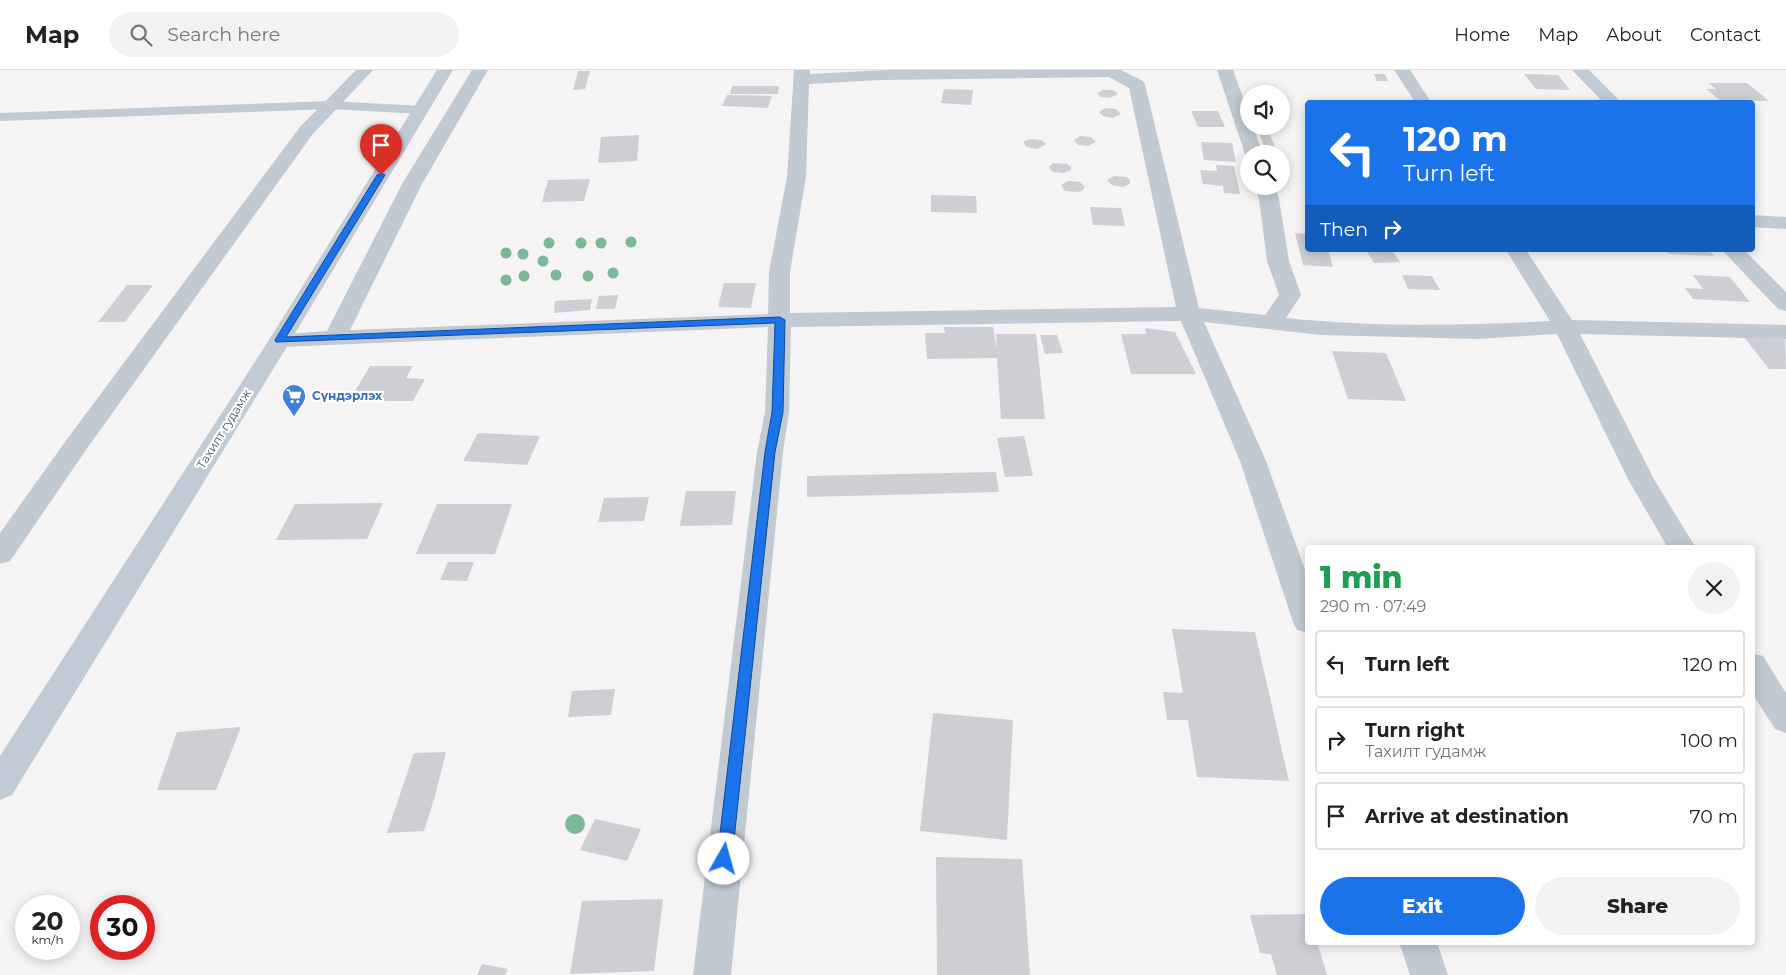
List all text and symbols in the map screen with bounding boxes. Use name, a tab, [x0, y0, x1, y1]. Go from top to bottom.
search box	[109, 12, 459, 57]
text: Map	[25, 20, 79, 49]
icon: search	[127, 21, 155, 49]
text: Search here	[167, 23, 280, 46]
text: Home	[1454, 24, 1510, 46]
text: Map	[1538, 24, 1578, 46]
text: About	[1606, 24, 1662, 46]
text: Contact	[1690, 24, 1761, 46]
map controls	[1240, 85, 1290, 195]
button: sound	[1240, 85, 1290, 135]
text: 120 m	[1403, 117, 1508, 160]
icon: left	[1320, 120, 1385, 185]
pin	[360, 124, 402, 175]
icon: arrive	[367, 131, 395, 159]
button: search	[1240, 145, 1290, 195]
text: Turn left	[1403, 160, 1495, 187]
icon: right	[1378, 215, 1406, 243]
text: Then	[1320, 218, 1368, 241]
supermarket icon: Сүндэрлэх	[281, 383, 307, 417]
street label: Тахилт гудамж	[193, 386, 254, 471]
place label: Сүндэрлэх	[312, 388, 383, 403]
text: 1 min	[1320, 559, 1403, 596]
button: close	[1688, 562, 1740, 614]
text: 290 m · 07:49	[1320, 597, 1426, 616]
icon: left	[1322, 650, 1350, 678]
text: Turn left	[1365, 653, 1450, 676]
text: 120 m	[1683, 653, 1738, 676]
text: Turn right	[1365, 719, 1465, 742]
icon: right	[1322, 726, 1350, 754]
text: 100 m	[1681, 729, 1738, 752]
text: Тахилт гудамж	[1365, 742, 1486, 761]
icon: arrive	[1322, 802, 1350, 830]
text: Arrive at destination	[1365, 805, 1569, 828]
text: 70 m	[1689, 805, 1738, 828]
position arrow	[697, 832, 749, 884]
button: Exit	[1320, 877, 1525, 935]
button: Share	[1535, 877, 1740, 935]
speed limit sign: 30	[90, 895, 155, 960]
text: 20	[32, 906, 63, 936]
text: km/h	[31, 932, 64, 947]

